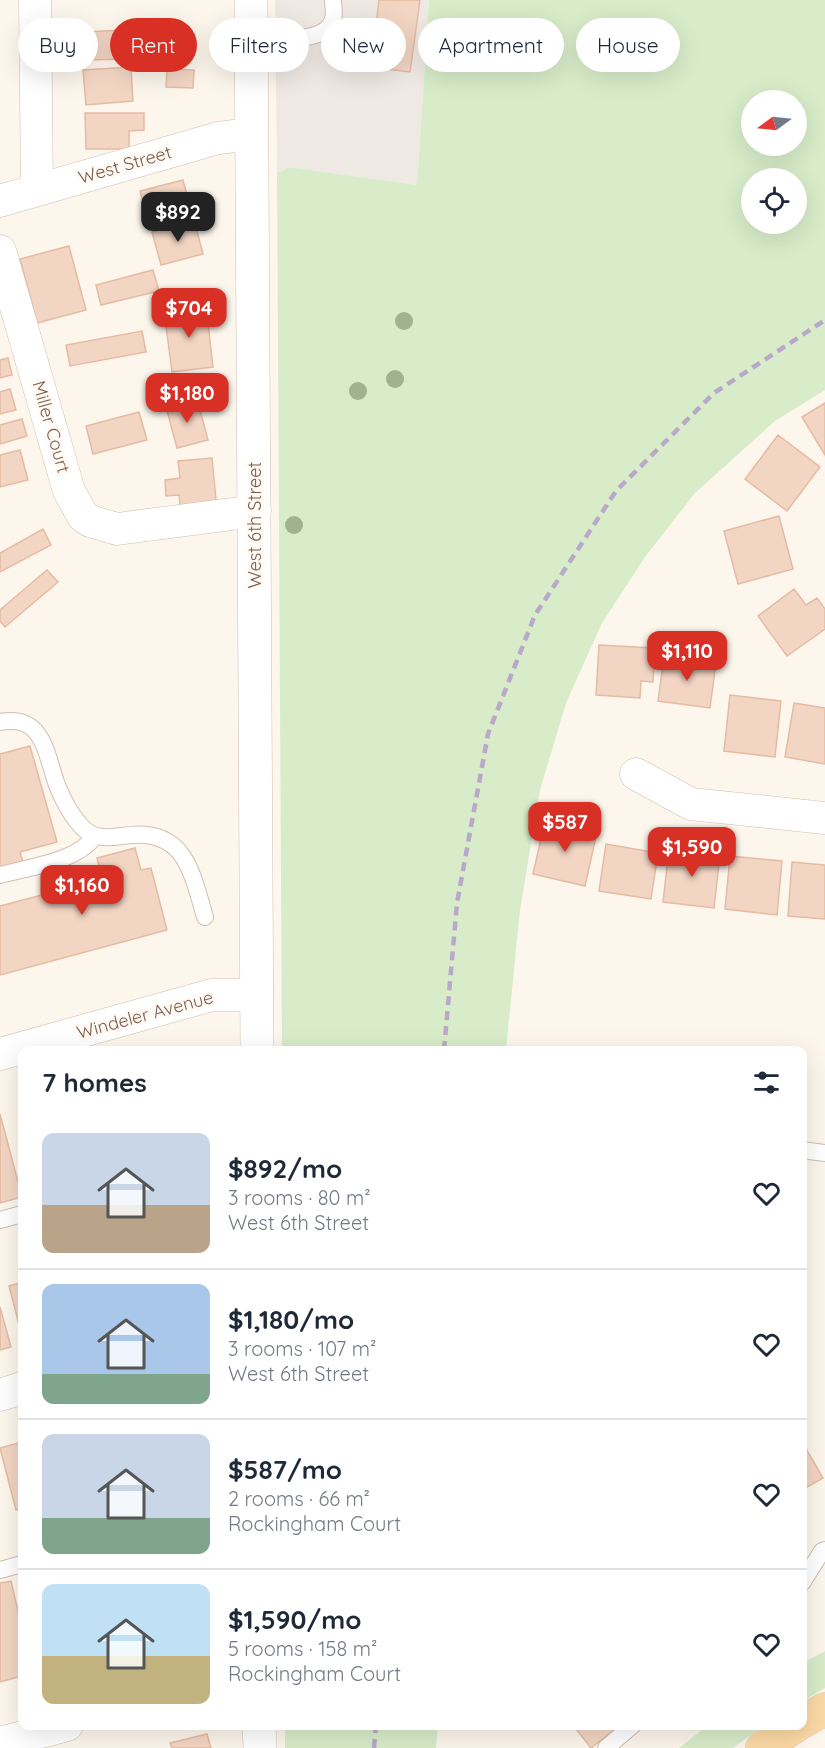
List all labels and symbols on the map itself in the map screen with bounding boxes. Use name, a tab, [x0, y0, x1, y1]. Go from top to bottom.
north arrow	[741, 90, 807, 156]
street label: West Street	[76, 140, 174, 189]
pin: $892	[142, 192, 214, 243]
pin: $704	[153, 288, 225, 339]
pin: $1,180	[138, 373, 236, 424]
street label: Miller Court	[27, 378, 76, 476]
street label: West 6th Street	[243, 462, 266, 588]
pin: $1,110	[638, 631, 736, 682]
pin: $587	[529, 802, 601, 853]
pin: $1,590	[643, 827, 741, 878]
pin: $1,160	[33, 865, 131, 916]
street label: Windeler Avenue	[74, 985, 216, 1044]

